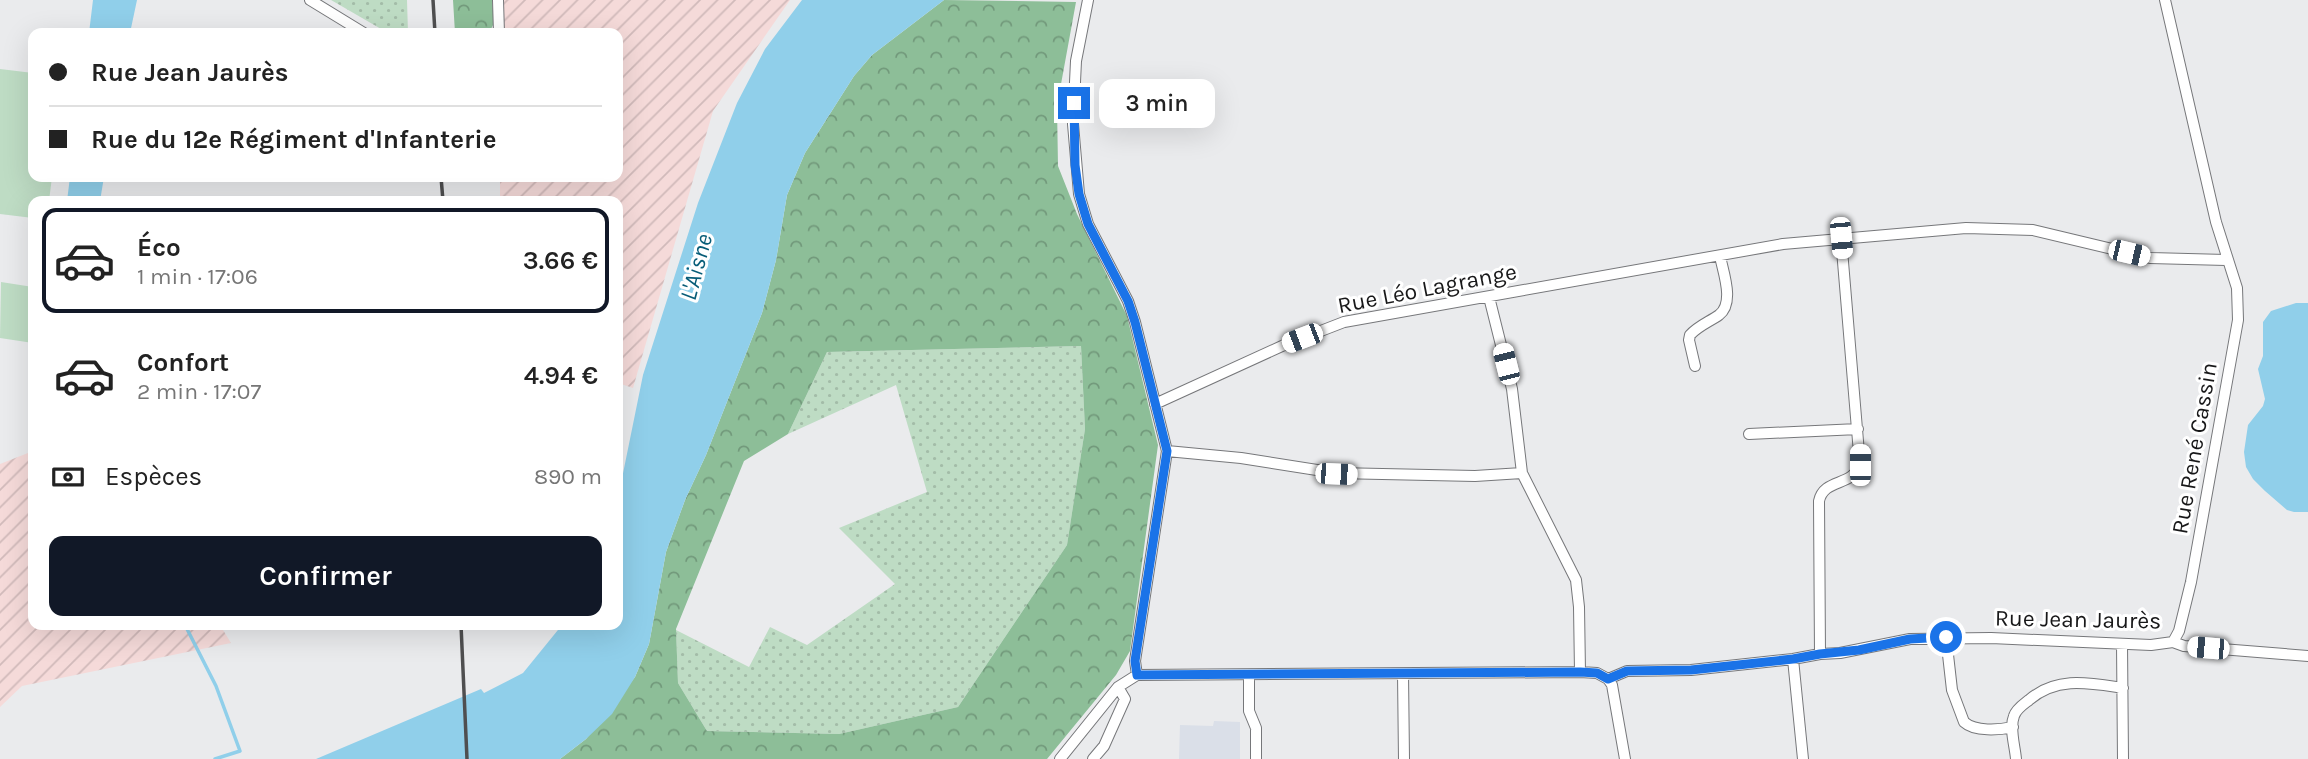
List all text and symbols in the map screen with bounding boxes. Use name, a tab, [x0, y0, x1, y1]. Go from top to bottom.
text: Rue Jean Jaurès	[91, 57, 288, 88]
callout: 3 min	[1098, 78, 1214, 128]
route end	[1058, 87, 1090, 119]
text: 3 min	[1125, 90, 1189, 117]
text: Rue du 12e Régiment d'Infanterie	[91, 124, 497, 155]
car	[1829, 216, 1854, 260]
icon: car	[53, 229, 116, 292]
water label: L'Aisne	[674, 231, 718, 303]
text: Éco	[137, 232, 181, 263]
car	[2107, 238, 2152, 268]
text: 3.66 €	[523, 245, 598, 276]
street label: Rue Léo Lagrange	[1335, 258, 1519, 319]
text: 1 min · 17:06	[137, 263, 258, 290]
car	[1279, 321, 1326, 355]
car	[1491, 341, 1522, 387]
icon: car	[53, 344, 116, 407]
text: Confort	[137, 347, 229, 378]
text: 4.94 €	[524, 360, 598, 391]
street label: Rue René Cassin	[2166, 360, 2223, 536]
text: 2 min · 17:07	[137, 378, 261, 405]
car	[1850, 444, 1871, 486]
icon: cash	[49, 458, 87, 496]
text: Espèces	[105, 461, 202, 492]
text: 890 m	[534, 463, 602, 490]
car	[1315, 463, 1358, 485]
button: Confirmer	[49, 536, 602, 616]
street label: Rue Jean Jaurès	[1995, 605, 2161, 634]
route start	[1930, 621, 1962, 653]
car	[2187, 636, 2230, 660]

